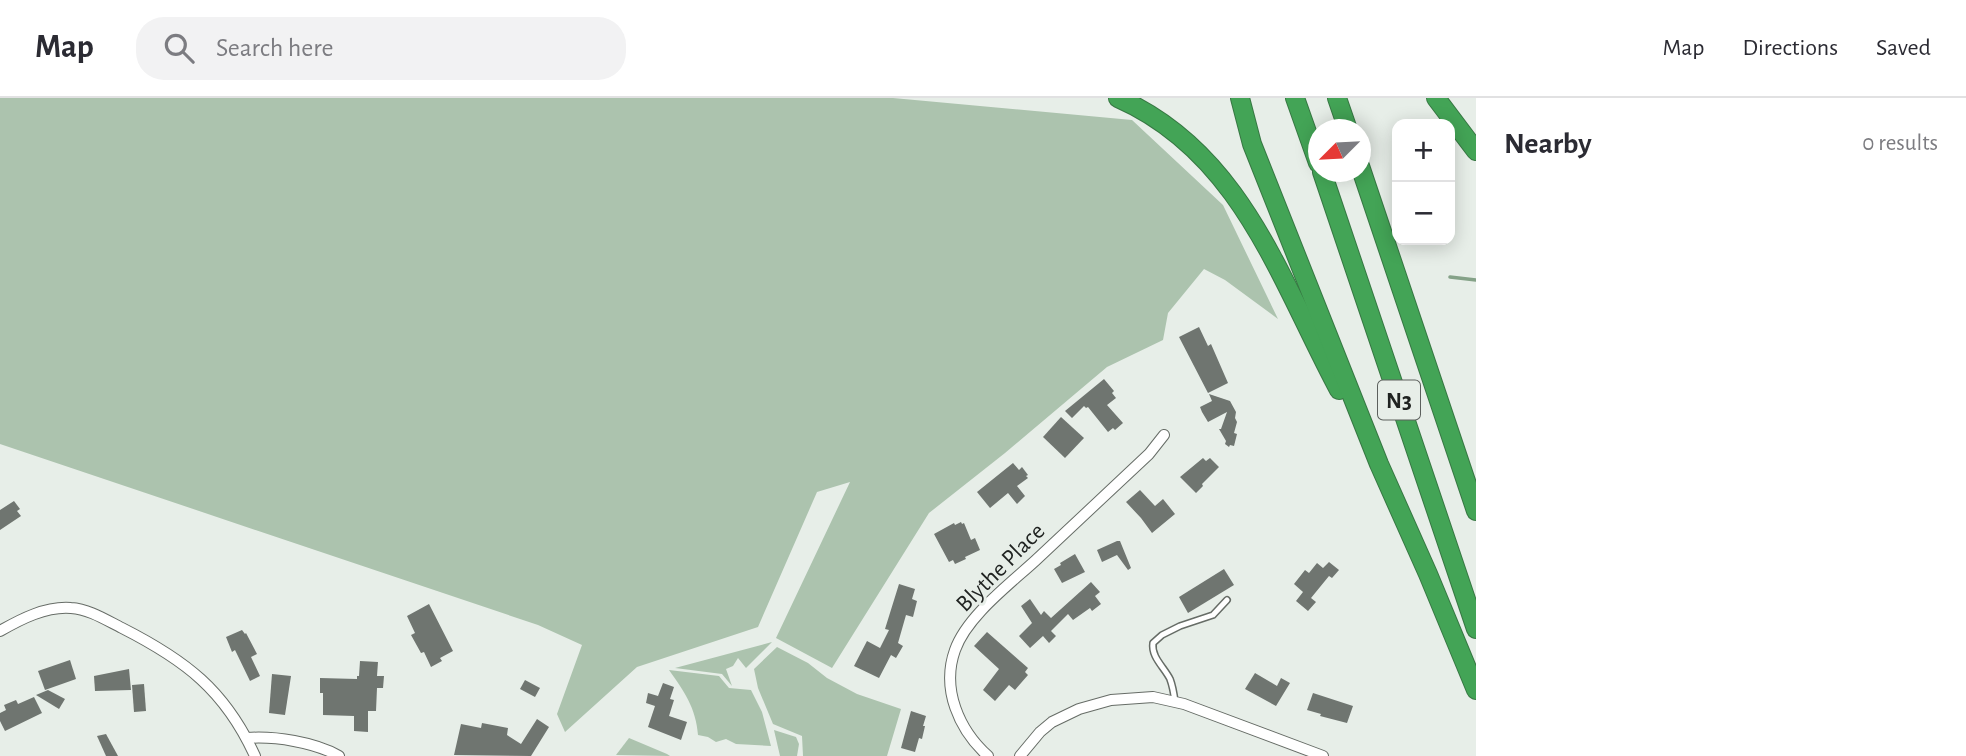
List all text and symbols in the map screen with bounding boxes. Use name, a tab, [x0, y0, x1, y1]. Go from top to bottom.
search box	[136, 17, 626, 80]
icon: search	[160, 29, 198, 67]
text: Map	[35, 31, 94, 64]
text: Search here	[216, 35, 334, 61]
text: Map	[1662, 36, 1704, 60]
text: Directions	[1742, 36, 1838, 60]
text: Saved	[1876, 36, 1931, 60]
north arrow	[1308, 119, 1371, 182]
map controls	[1392, 119, 1455, 245]
button: +	[1392, 119, 1455, 182]
text: Nearby	[1504, 129, 1592, 159]
text: 0 results	[1862, 132, 1938, 155]
button: −	[1392, 182, 1455, 245]
road number: N3	[1378, 380, 1420, 420]
street label: Blythe Place	[952, 519, 1049, 616]

